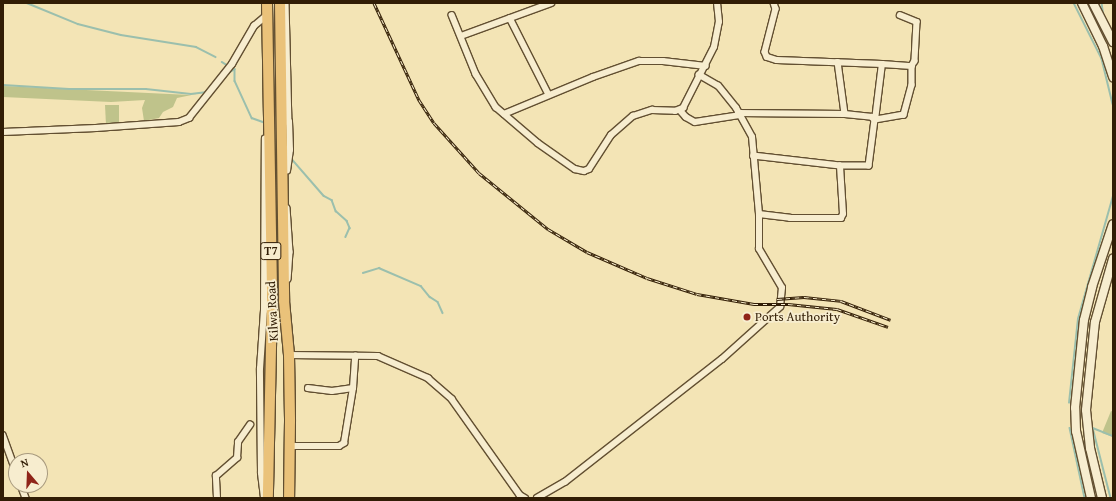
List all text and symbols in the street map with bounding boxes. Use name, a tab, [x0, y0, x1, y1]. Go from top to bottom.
road number: T7	[260, 241, 282, 261]
street label: Kilwa Road	[264, 281, 282, 341]
place label: Ports Authority	[755, 309, 840, 325]
marker: Ports Authority	[742, 312, 752, 322]
north arrow	[8, 453, 48, 493]
text: N	[18, 454, 30, 471]

